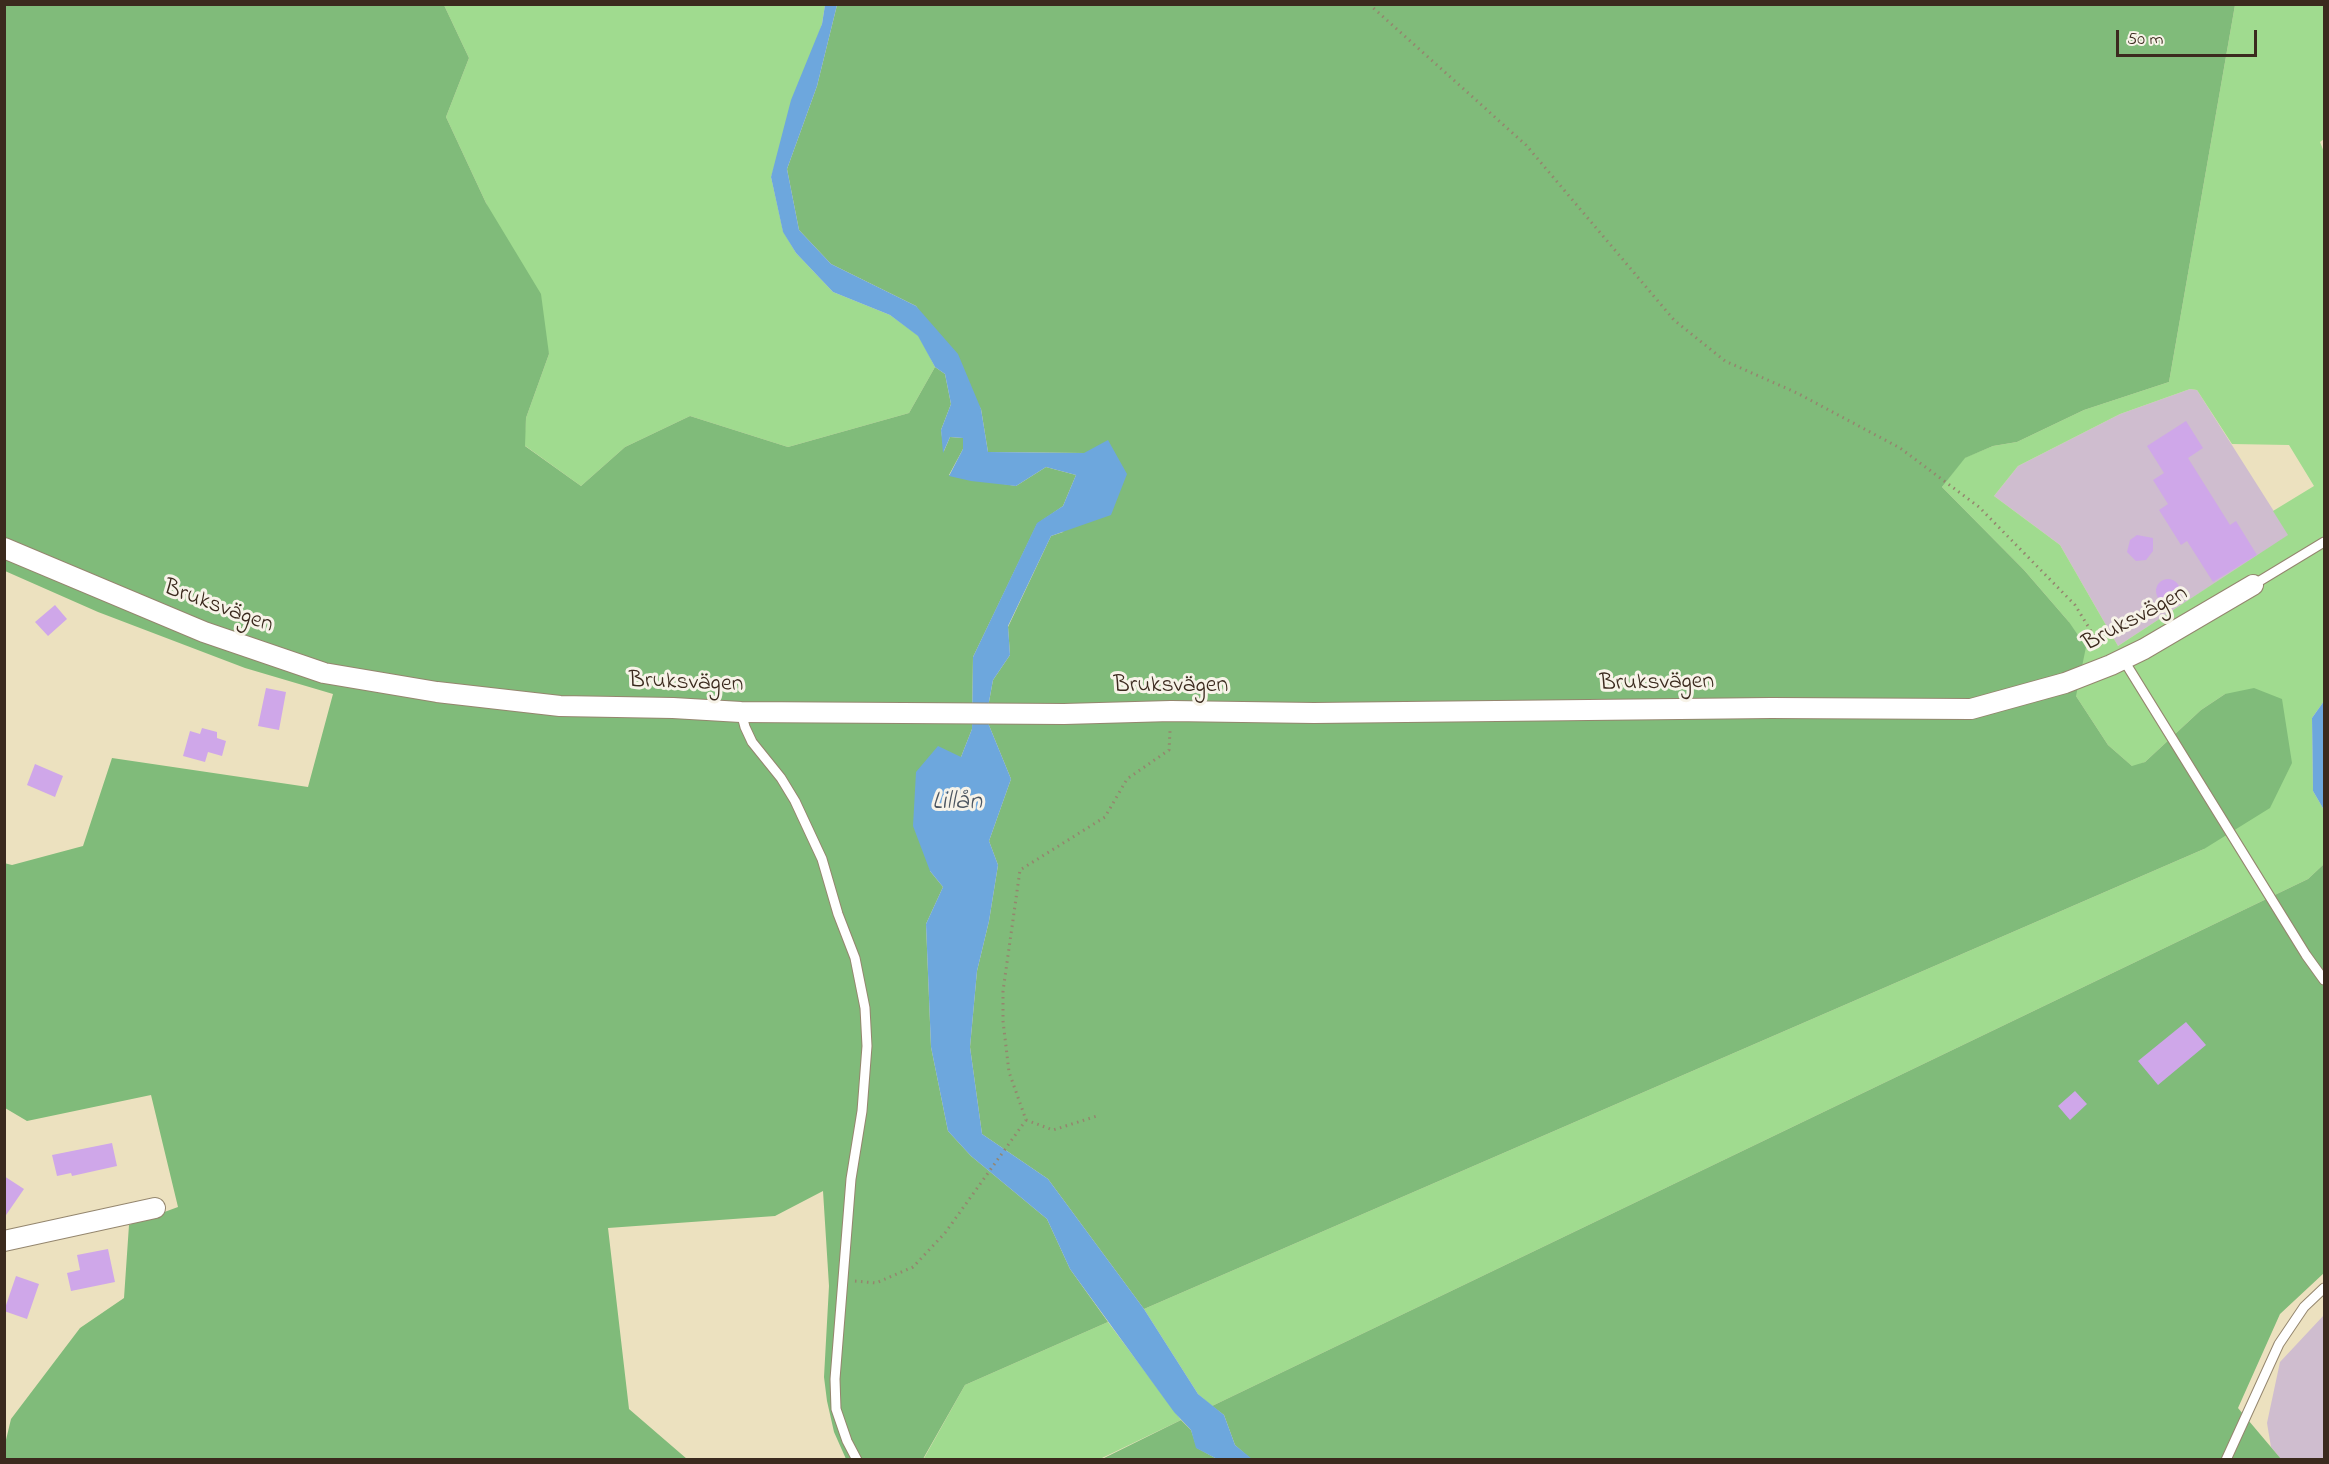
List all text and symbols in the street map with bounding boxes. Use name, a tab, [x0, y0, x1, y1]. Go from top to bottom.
scale bar	[2119, 18, 2260, 56]
text: 50 m	[2127, 27, 2164, 53]
street label: Bruksvägen	[159, 575, 277, 641]
street label: Bruksvägen	[2079, 580, 2193, 660]
street label: Bruksvägen	[628, 668, 744, 700]
street label: Bruksvägen	[1599, 669, 1715, 699]
street label: Bruksvägen	[1114, 673, 1228, 701]
water label: Lillån	[932, 788, 982, 820]

